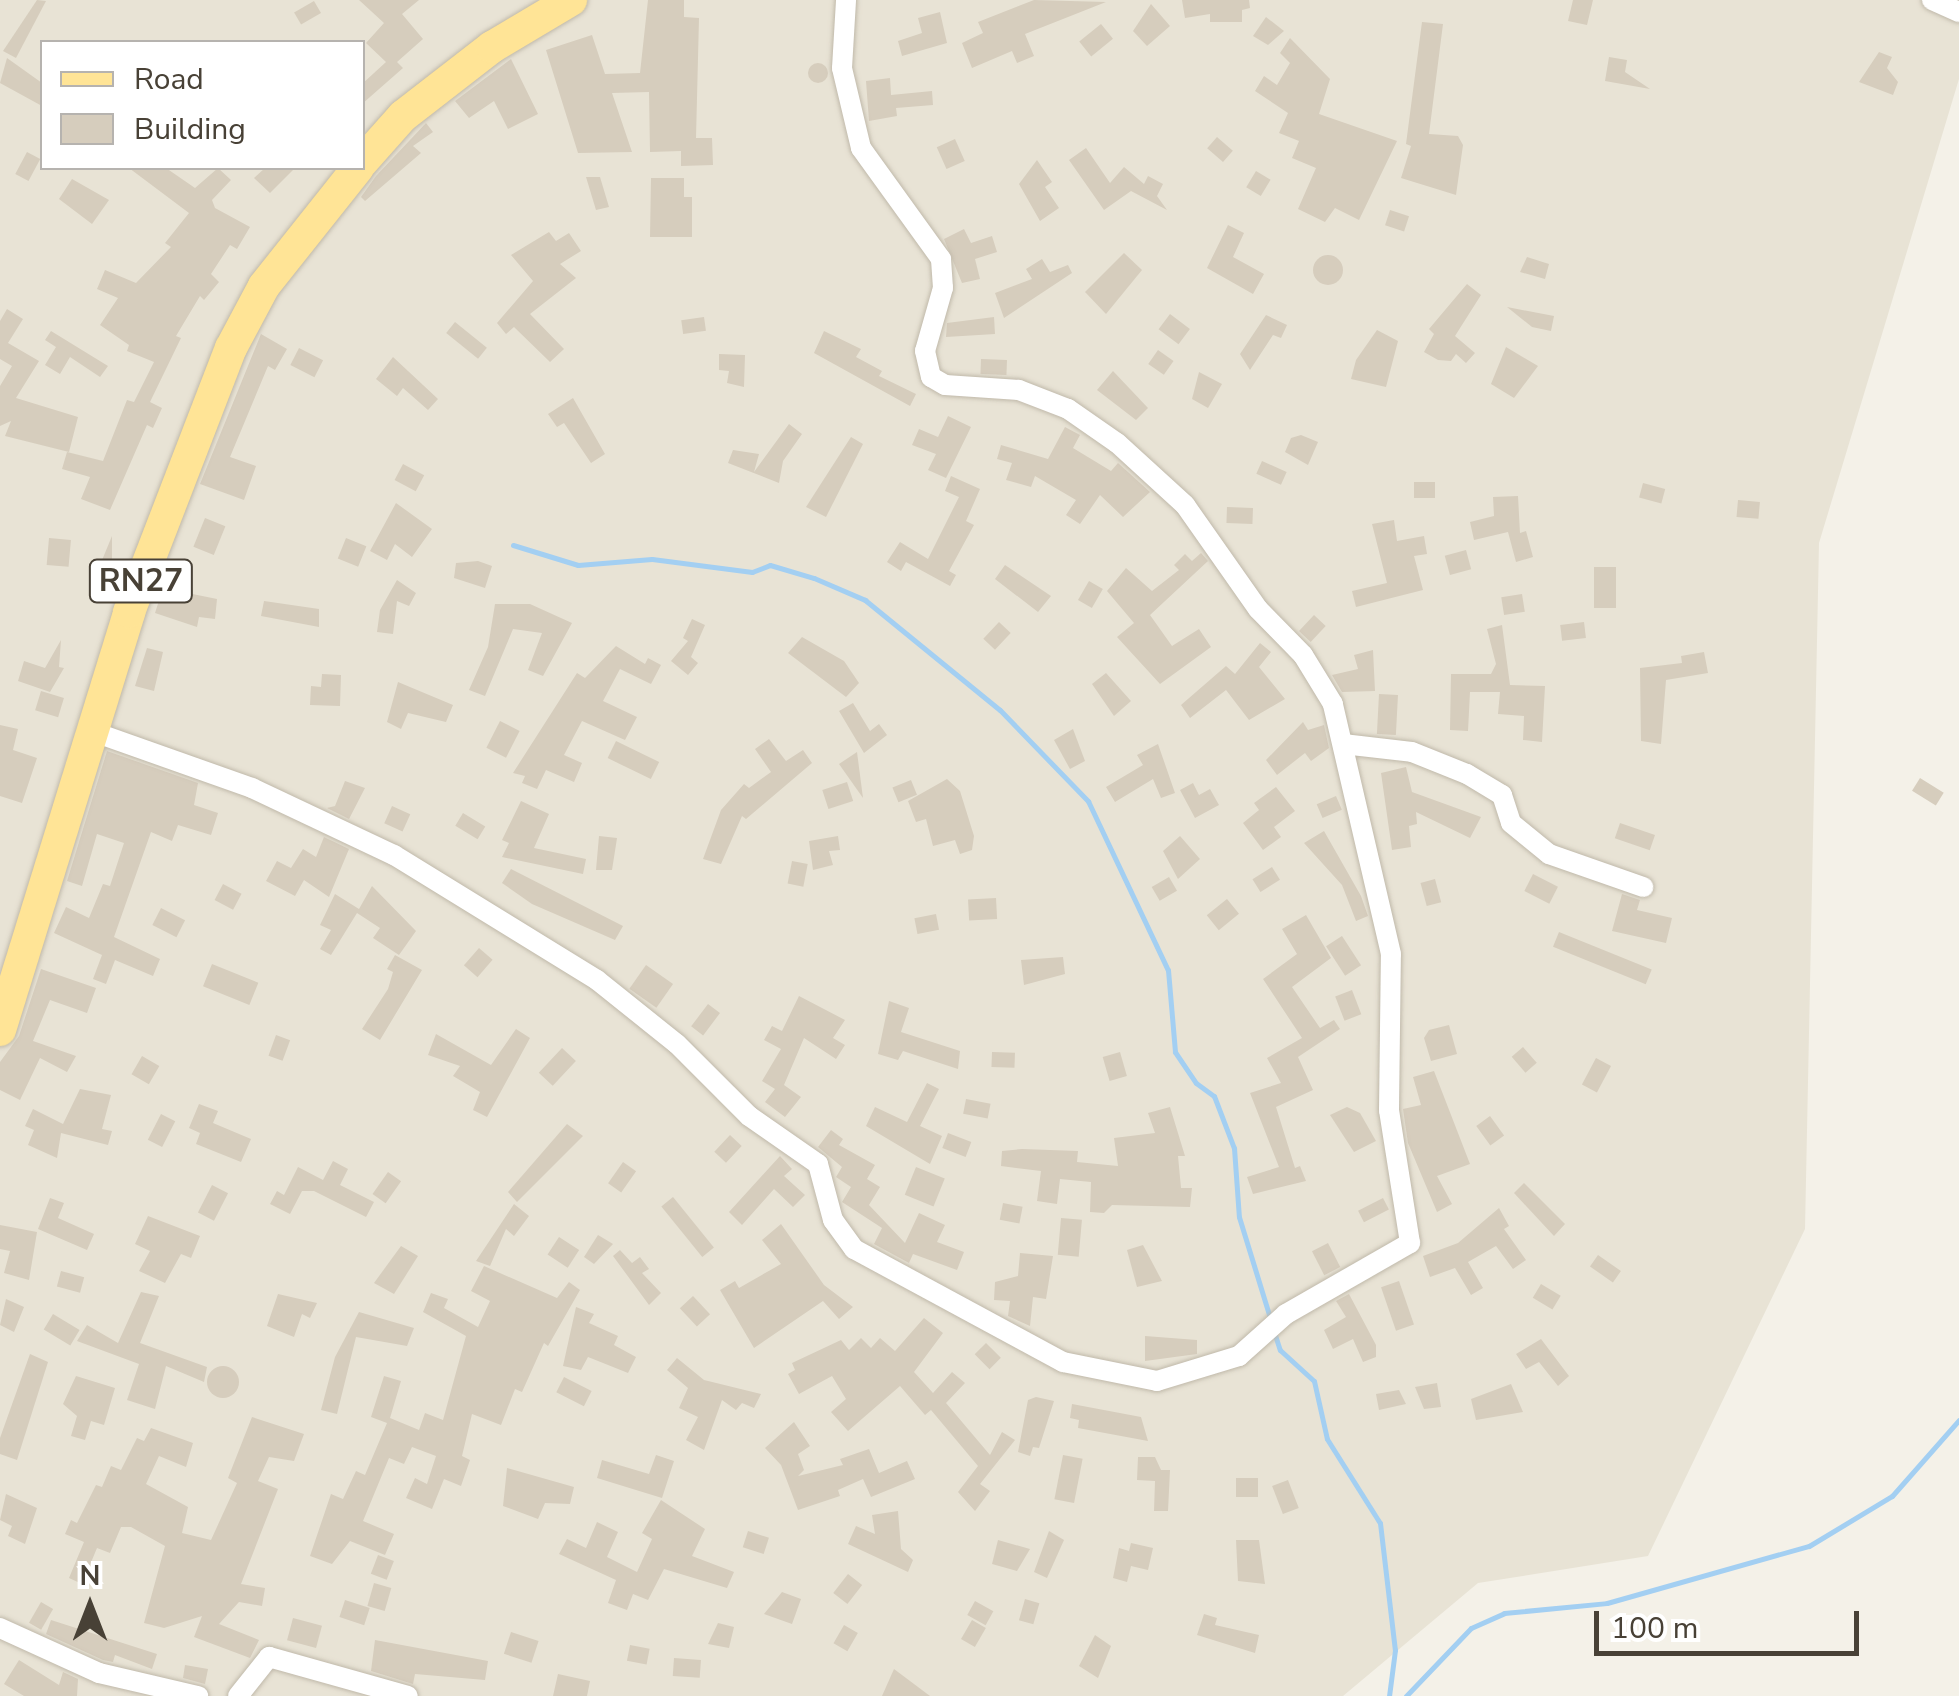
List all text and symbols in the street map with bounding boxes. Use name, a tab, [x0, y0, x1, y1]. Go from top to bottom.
legend	[40, 40, 365, 170]
text: Road	[134, 59, 204, 100]
text: Building	[134, 109, 246, 150]
road number: RN27	[88, 554, 194, 608]
north arrow	[40, 1556, 140, 1656]
text: N	[80, 1557, 100, 1595]
scale bar	[1599, 1591, 1864, 1653]
text: 100 m	[1611, 1608, 1698, 1649]

